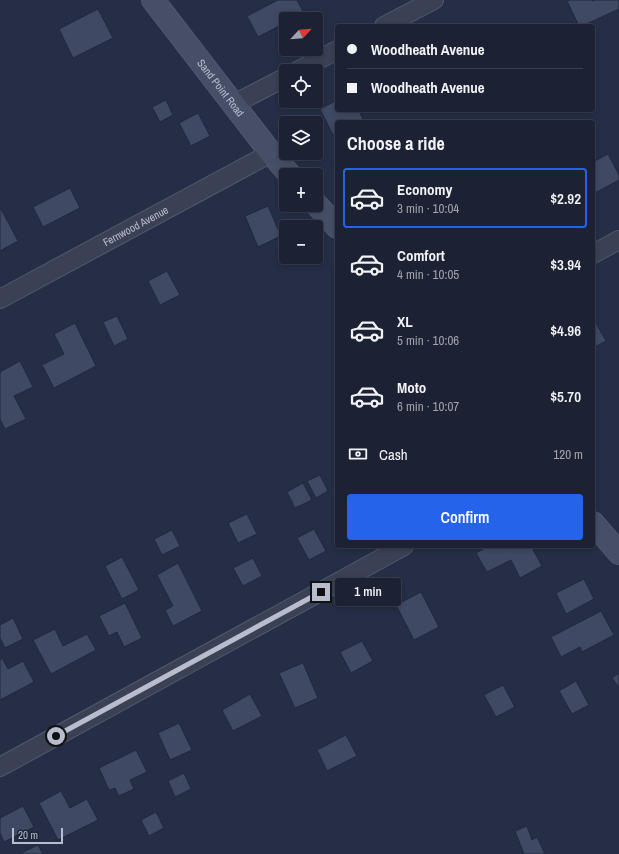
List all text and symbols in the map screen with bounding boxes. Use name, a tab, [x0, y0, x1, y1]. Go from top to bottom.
north arrow	[279, 12, 323, 56]
map controls	[279, 12, 323, 264]
text: Woodheath Avenue	[371, 39, 485, 60]
street label: Sand Point Road	[194, 56, 247, 119]
button: locate	[279, 64, 323, 108]
text: Woodheath Avenue	[371, 77, 485, 98]
button: layers	[279, 116, 323, 160]
text: Choose a ride	[347, 131, 445, 156]
button: +	[279, 168, 323, 212]
text: Economy	[397, 179, 452, 200]
icon: car	[349, 180, 385, 216]
text: $2.92	[550, 188, 581, 209]
text: 3 min · 10:04	[397, 200, 459, 217]
street label: Fernwood Avenue	[100, 203, 171, 249]
button: −	[279, 220, 323, 264]
text: Comfort	[397, 245, 445, 266]
icon: car	[349, 246, 385, 282]
text: $3.94	[550, 254, 581, 275]
text: 4 min · 10:05	[397, 266, 459, 283]
text: XL	[397, 311, 413, 332]
icon: car	[349, 312, 385, 348]
text: $4.96	[550, 320, 581, 341]
text: 5 min · 10:06	[397, 332, 459, 349]
text: Moto	[397, 377, 426, 398]
icon: car	[349, 378, 385, 414]
text: $5.70	[550, 386, 581, 407]
text: 6 min · 10:07	[397, 398, 459, 415]
icon: cash	[347, 443, 369, 465]
text: Cash	[379, 444, 408, 465]
text: 120 m	[553, 446, 583, 463]
button: Confirm	[347, 494, 583, 540]
callout: 1 min	[335, 578, 401, 606]
route end	[312, 583, 330, 601]
text: 1 min	[354, 583, 382, 600]
route start	[47, 727, 65, 745]
scale bar	[12, 826, 63, 845]
text: 20 m	[18, 828, 38, 842]

